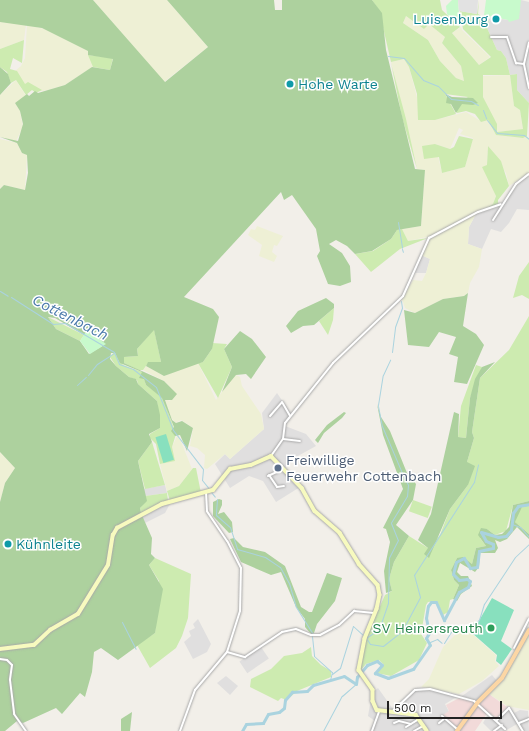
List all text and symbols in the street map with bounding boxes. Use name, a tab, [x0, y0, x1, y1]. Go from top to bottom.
place label: Luisenburg	[413, 11, 488, 27]
marker: Luisenburg	[491, 14, 501, 24]
place label: Hohe Warte	[298, 76, 378, 92]
marker: Hohe Warte	[285, 79, 295, 89]
water label: Cottenbach	[29, 291, 111, 345]
place label: Freiwillige Feuerwehr Cottenbach	[286, 452, 442, 484]
marker: Freiwillige Feuerwehr Cottenbach	[273, 463, 283, 473]
place label: Kühnleite	[16, 536, 81, 552]
marker: Kühnleite	[3, 539, 13, 549]
place label: SV Heinersreuth	[372, 620, 483, 636]
marker: SV Heinersreuth	[486, 623, 496, 633]
scale bar	[389, 693, 504, 719]
text: 500 m	[394, 701, 431, 715]

